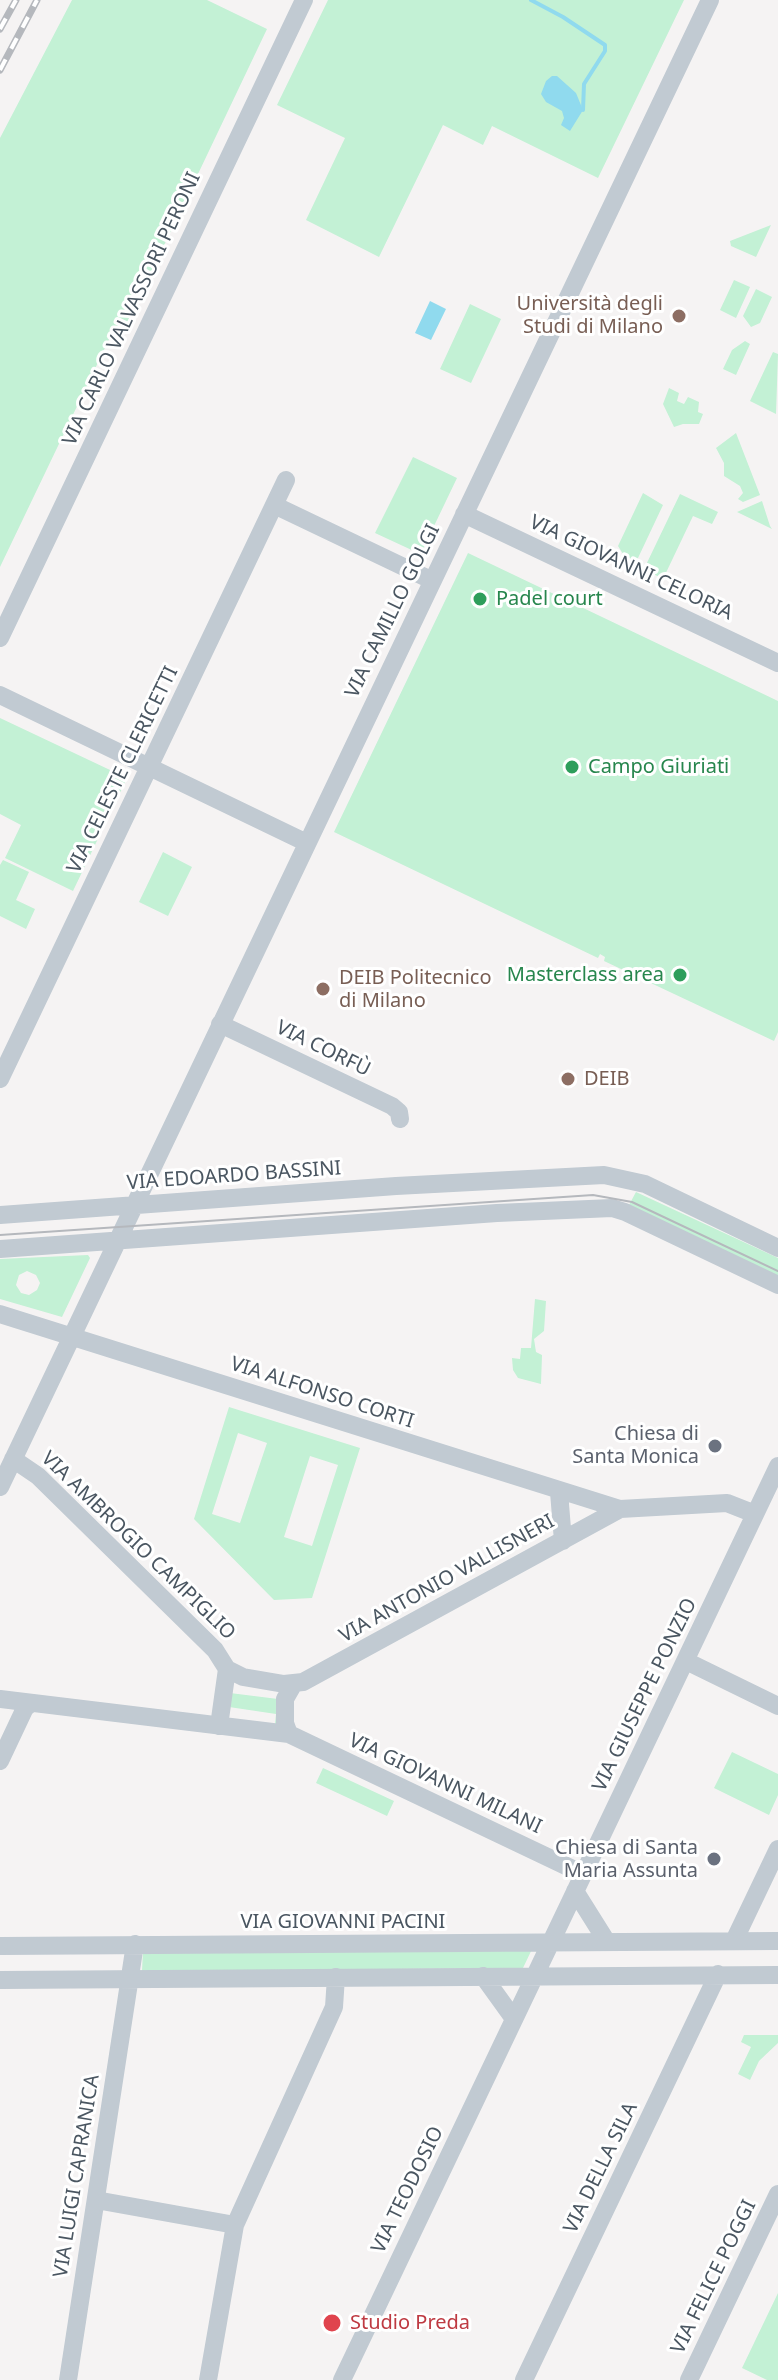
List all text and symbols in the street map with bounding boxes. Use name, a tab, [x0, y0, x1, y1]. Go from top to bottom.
street label: VIA CARLO VALVASSORI PERONI	[58, 169, 206, 449]
place label: Università degli Studi di Milano	[517, 292, 663, 339]
marker: Università degli Studi di Milano	[670, 307, 688, 325]
street label: VIA GIOVANNI CELORIA	[526, 510, 736, 626]
street label: VIA CAMILLO GOLGI	[341, 520, 445, 702]
place label: Padel court	[496, 587, 603, 611]
marker: Padel court	[471, 590, 489, 608]
street label: VIA CELESTE CLERICETTI	[62, 663, 184, 877]
place label: Campo Giuriati	[588, 755, 729, 779]
marker: Campo Giuriati	[563, 758, 581, 776]
place label: Masterclass area	[507, 963, 664, 987]
place label: DEIB Politecnico di Milano	[339, 966, 492, 1013]
marker: Masterclass area	[671, 966, 689, 984]
marker: DEIB Politecnico di Milano	[314, 980, 332, 998]
street label: VIA CORFÙ	[272, 1016, 374, 1082]
place label: DEIB	[584, 1067, 629, 1091]
marker: DEIB	[559, 1070, 577, 1088]
street label: VIA EDOARDO BASSINI	[126, 1157, 342, 1195]
street label: VIA ALFONSO CORTI	[227, 1352, 417, 1434]
place label: Chiesa di Santa Monica	[572, 1422, 699, 1469]
marker: Chiesa di Santa Monica	[706, 1437, 724, 1455]
street label: VIA AMBROGIO CAMPIGLIO	[36, 1447, 240, 1645]
street label: VIA ANTONIO VALLISNERI	[335, 1510, 559, 1648]
street label: VIA GIUSEPPE PONZIO	[588, 1594, 702, 1796]
street label: VIA GIOVANNI MILANI	[345, 1729, 545, 1839]
place label: Chiesa di Santa Maria Assunta	[555, 1836, 698, 1883]
marker: Chiesa di Santa Maria Assunta	[705, 1850, 723, 1868]
street label: VIA GIOVANNI PACINI	[241, 1910, 445, 1934]
street label: VIA LUIGI CAPRANICA	[49, 2073, 105, 2279]
street label: VIA DELLA SILA	[559, 2099, 643, 2237]
street label: VIA TEODOSIO	[367, 2123, 449, 2257]
street label: VIA FELICE POGGI	[666, 2196, 762, 2358]
place label: Studio Preda	[350, 2311, 470, 2335]
marker: Studio Preda	[321, 2312, 343, 2334]

